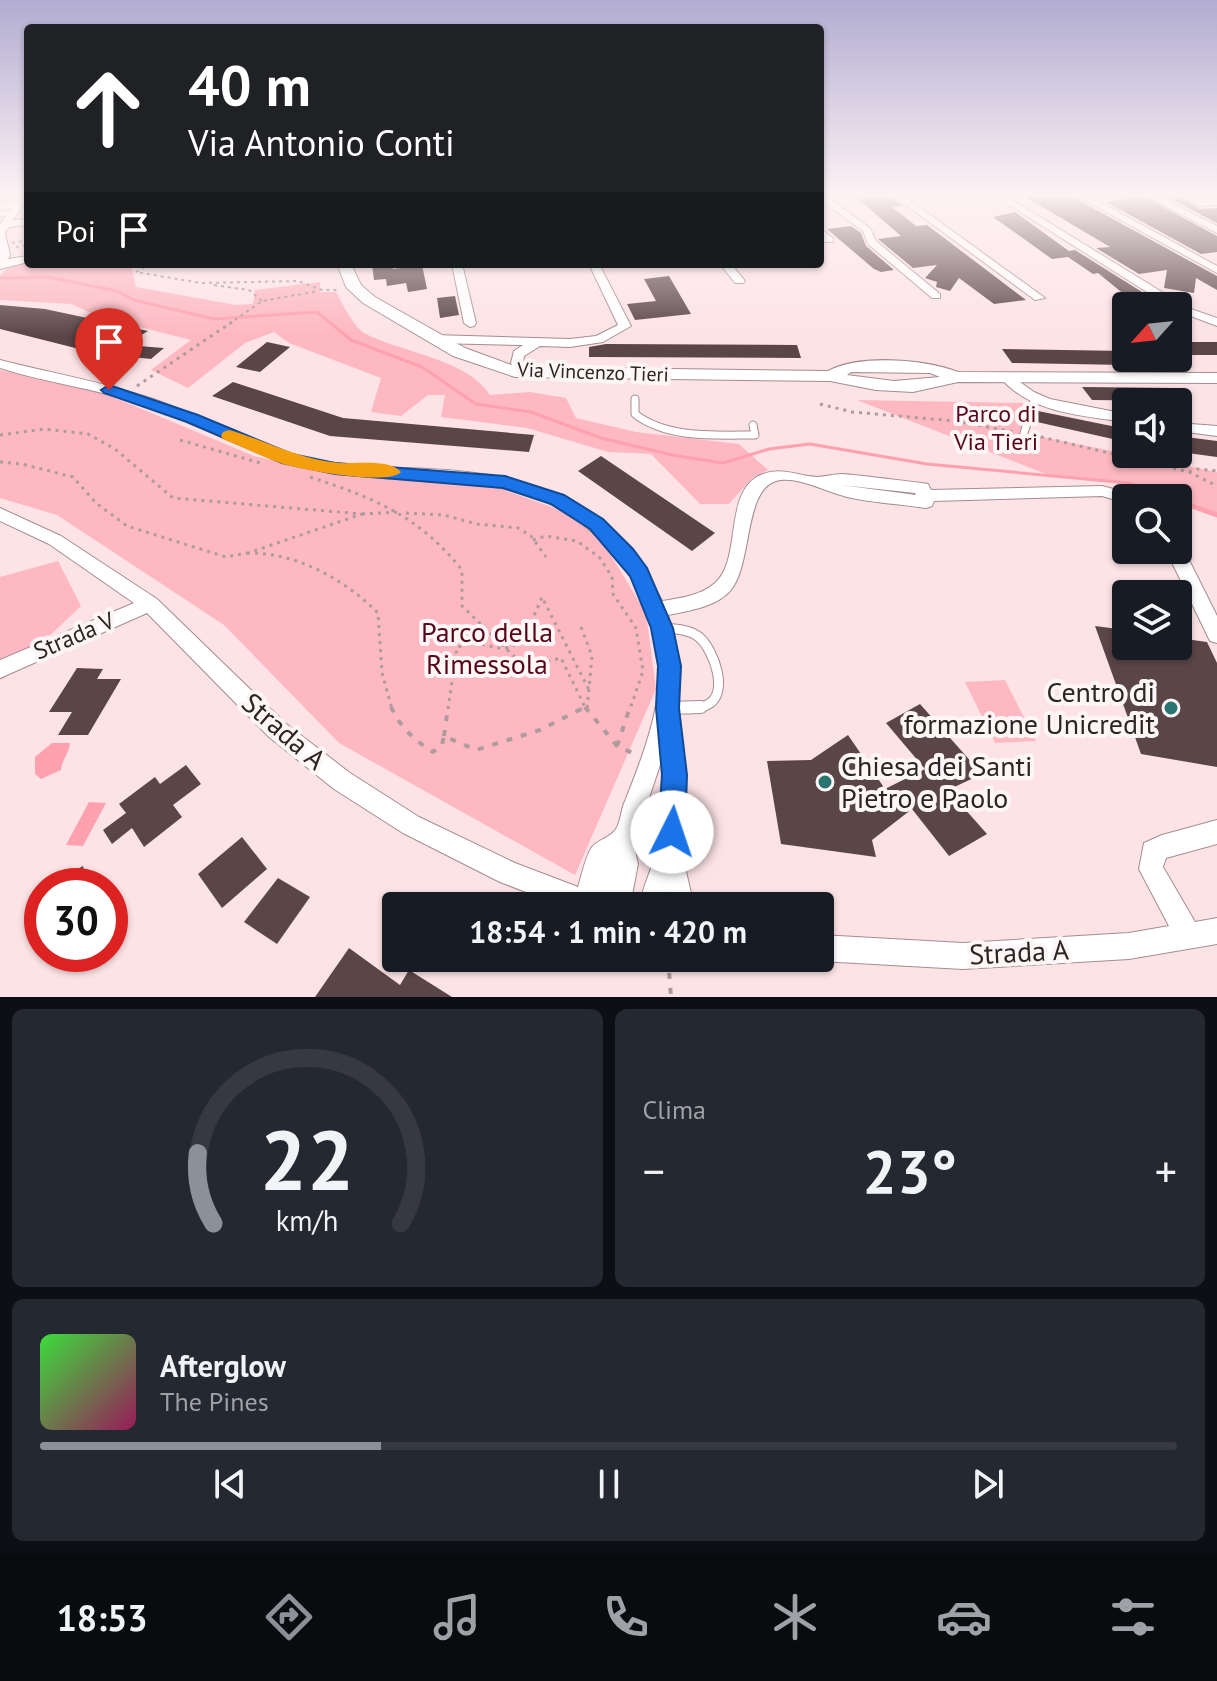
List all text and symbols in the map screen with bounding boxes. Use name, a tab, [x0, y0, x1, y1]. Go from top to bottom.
text: 40 m	[188, 49, 311, 121]
icon: ahead	[56, 56, 160, 160]
text: Via Antonio Conti	[188, 119, 455, 166]
icon: arrive	[112, 208, 156, 252]
text: Poi	[56, 211, 96, 250]
north arrow	[1112, 292, 1192, 372]
map controls	[1112, 292, 1192, 660]
pin	[75, 308, 143, 390]
icon: arrive	[87, 320, 131, 364]
street label: Via Vincenzo Tieri	[516, 356, 669, 388]
button: sound	[1112, 388, 1192, 468]
park label: Parco di Via Tieri	[953, 398, 1038, 457]
button: search	[1112, 484, 1192, 564]
button: layers	[1112, 580, 1192, 660]
street label: Strada V	[29, 605, 119, 666]
park label: Parco della Rimessola	[421, 613, 553, 682]
place label: Centro di formazione Unicredit	[904, 673, 1155, 742]
street label: Strada A	[235, 684, 335, 778]
marker: Centro di formazione Unicredit	[1162, 699, 1180, 717]
place label: Chiesa dei Santi Pietro e Paolo	[841, 747, 1033, 816]
marker: Chiesa dei Santi Pietro e Paolo	[816, 773, 834, 791]
position arrow	[630, 790, 714, 874]
speed limit sign: 30	[24, 868, 128, 972]
text: 18:54 · 1 min · 420 m	[469, 912, 747, 951]
street label: Strada A	[968, 930, 1070, 973]
text: Clima	[643, 1093, 706, 1126]
text: 22	[260, 1105, 354, 1213]
text: 23°	[863, 1132, 957, 1210]
text: −	[643, 1142, 665, 1199]
text: +	[1155, 1142, 1177, 1199]
text: km/h	[276, 1202, 339, 1239]
text: Afterglow	[160, 1346, 286, 1385]
text: The Pines	[160, 1385, 269, 1418]
icon: previous	[208, 1462, 252, 1506]
icon: pause	[587, 1462, 631, 1506]
icon: next	[966, 1462, 1010, 1506]
icon: directions	[261, 1589, 317, 1645]
icon: music	[429, 1589, 485, 1645]
icon: phone	[598, 1589, 654, 1645]
icon: climate	[767, 1589, 823, 1645]
icon: car	[936, 1589, 992, 1645]
icon: filters	[1105, 1589, 1161, 1645]
text: 18:53	[56, 1594, 148, 1641]

